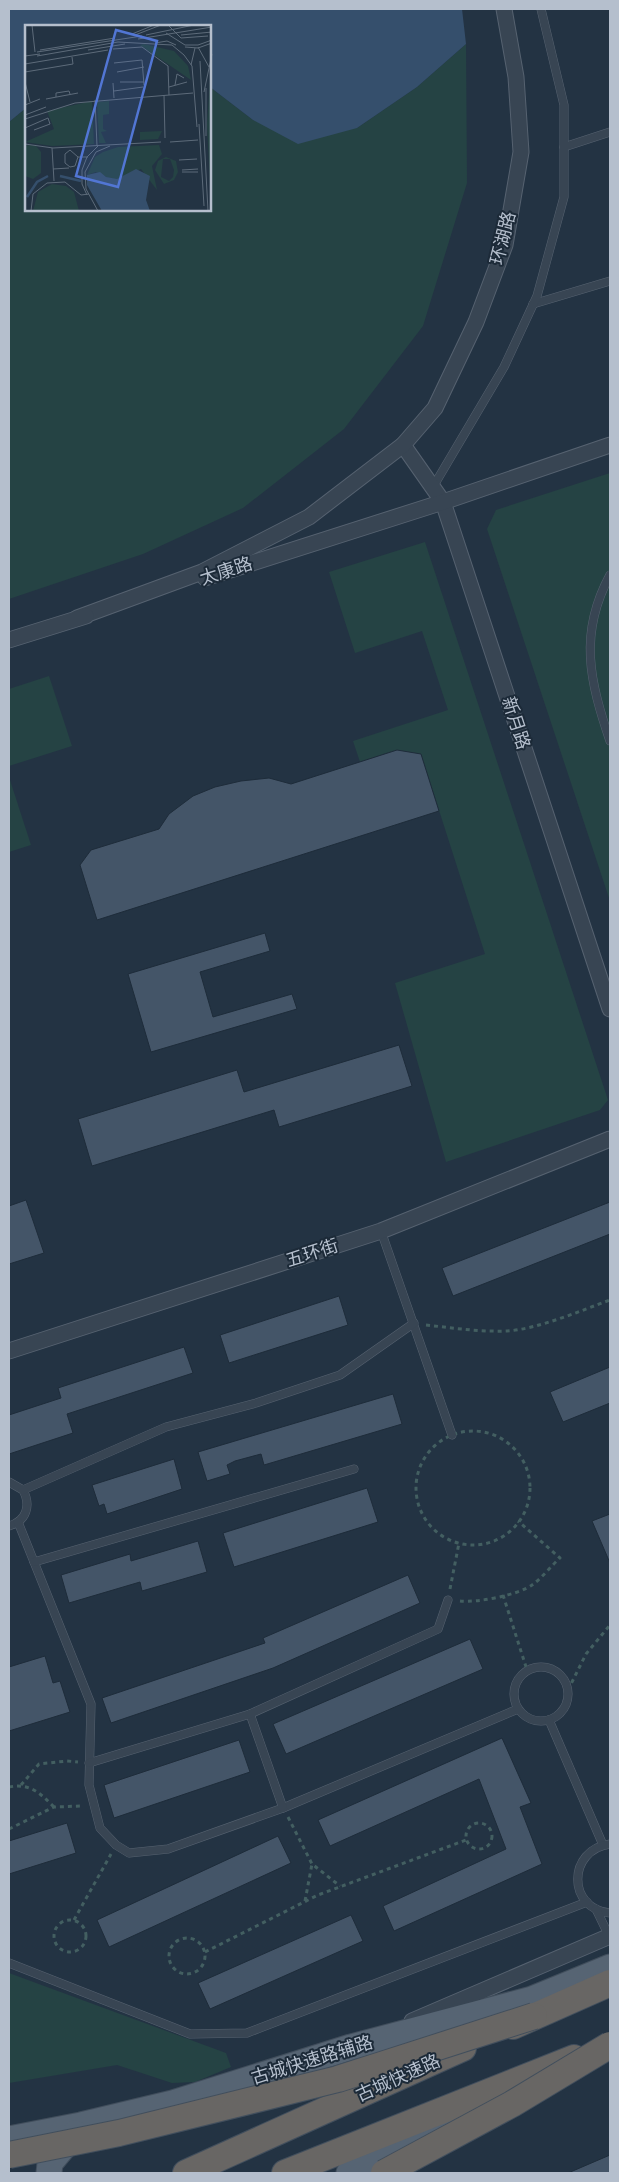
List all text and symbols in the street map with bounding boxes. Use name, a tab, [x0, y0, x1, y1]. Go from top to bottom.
inset map	[25, 25, 211, 211]
street label: 环湖路	[484, 209, 521, 267]
street label: 太康路	[196, 550, 255, 591]
street label: 新月路	[496, 693, 537, 752]
street label: 五环街	[282, 1232, 341, 1273]
street label: 古城快速路辅路	[248, 2029, 376, 2090]
street label: 古城快速路	[352, 2048, 444, 2107]

